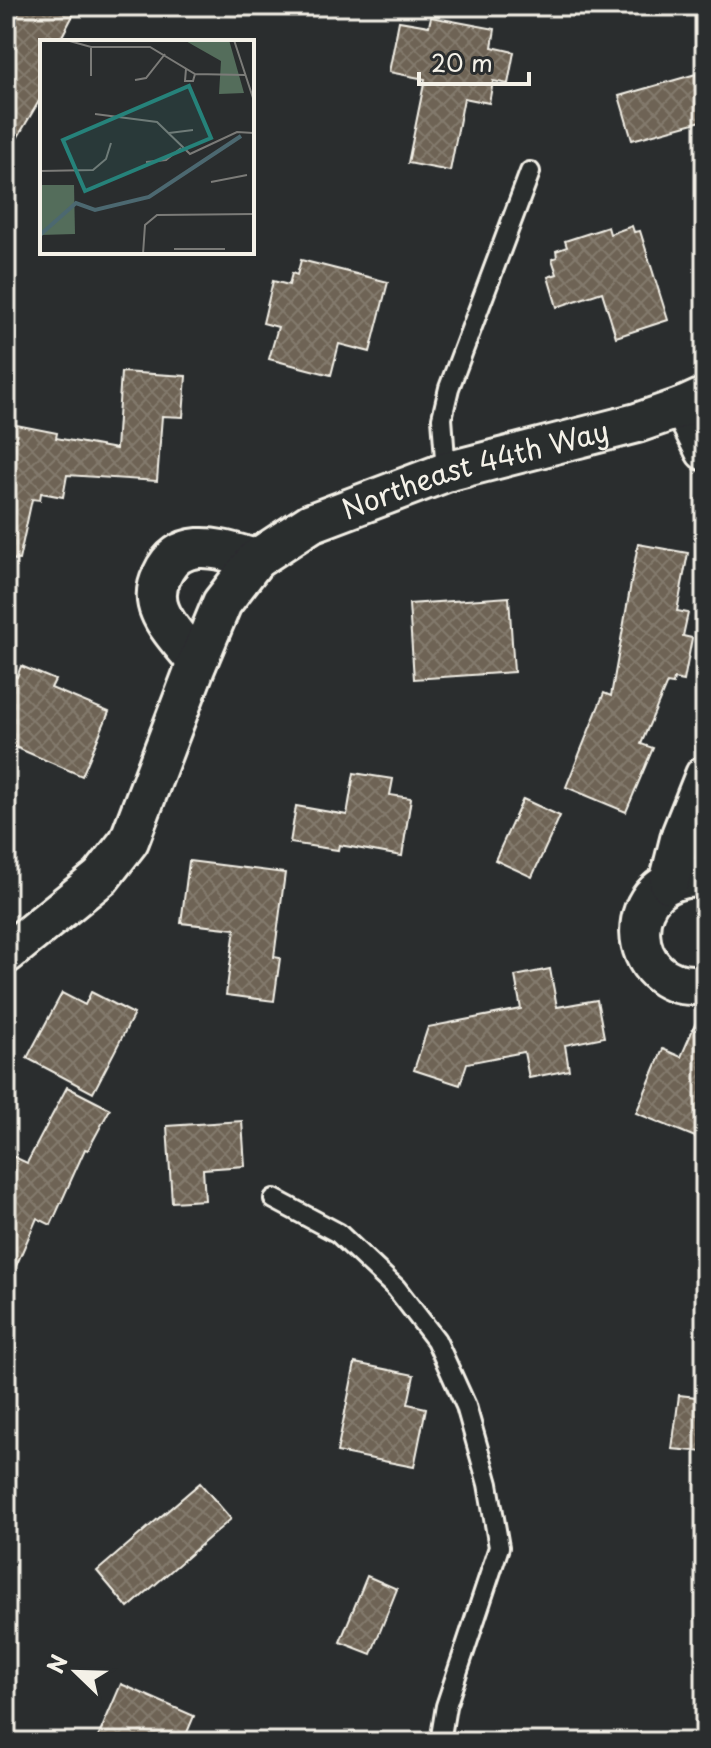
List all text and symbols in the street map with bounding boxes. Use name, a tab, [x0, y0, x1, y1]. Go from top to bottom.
scale bar	[419, 36, 529, 86]
inset map	[40, 40, 254, 254]
text: 20 m	[431, 44, 493, 80]
street label: Northeast 44th Way	[335, 408, 613, 530]
north arrow	[36, 1632, 116, 1712]
text: N	[38, 1649, 75, 1678]

